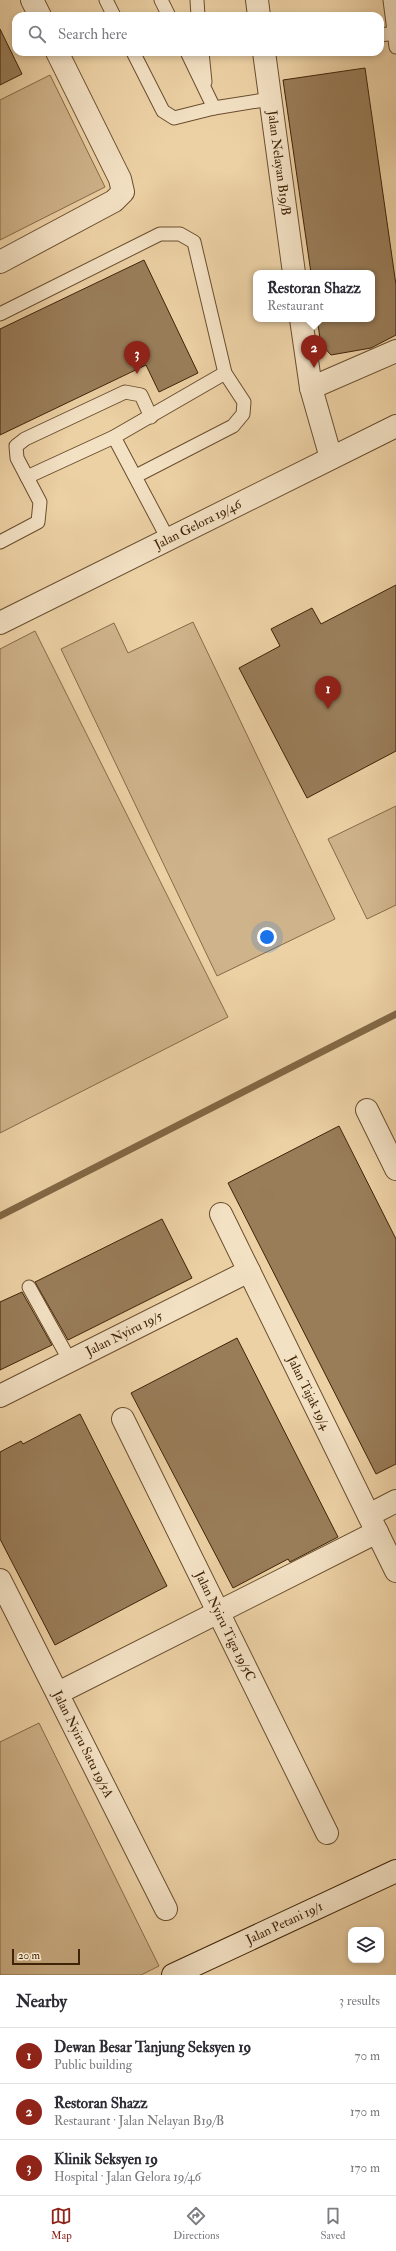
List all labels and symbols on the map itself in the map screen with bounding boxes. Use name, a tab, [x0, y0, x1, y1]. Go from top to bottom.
street label: Jalan Nelayan B19/B	[264, 108, 294, 217]
pin: 2	[301, 335, 327, 368]
pin: 3	[124, 341, 150, 374]
street label: Jalan Gelora 19/46	[151, 496, 245, 553]
pin: 1	[315, 676, 341, 709]
your location	[257, 927, 277, 947]
street label: Jalan Nyiru 19/5	[82, 1308, 165, 1360]
street label: Jalan Tajak 19/4	[283, 1352, 334, 1433]
street label: Jalan Nyiru Tiga 19/5C	[191, 1568, 259, 1684]
street label: Jalan Nyiru Satu 19/5A	[49, 1687, 117, 1801]
street label: Jalan Petani 19/1	[243, 1898, 326, 1948]
scale bar	[12, 1947, 80, 1966]

